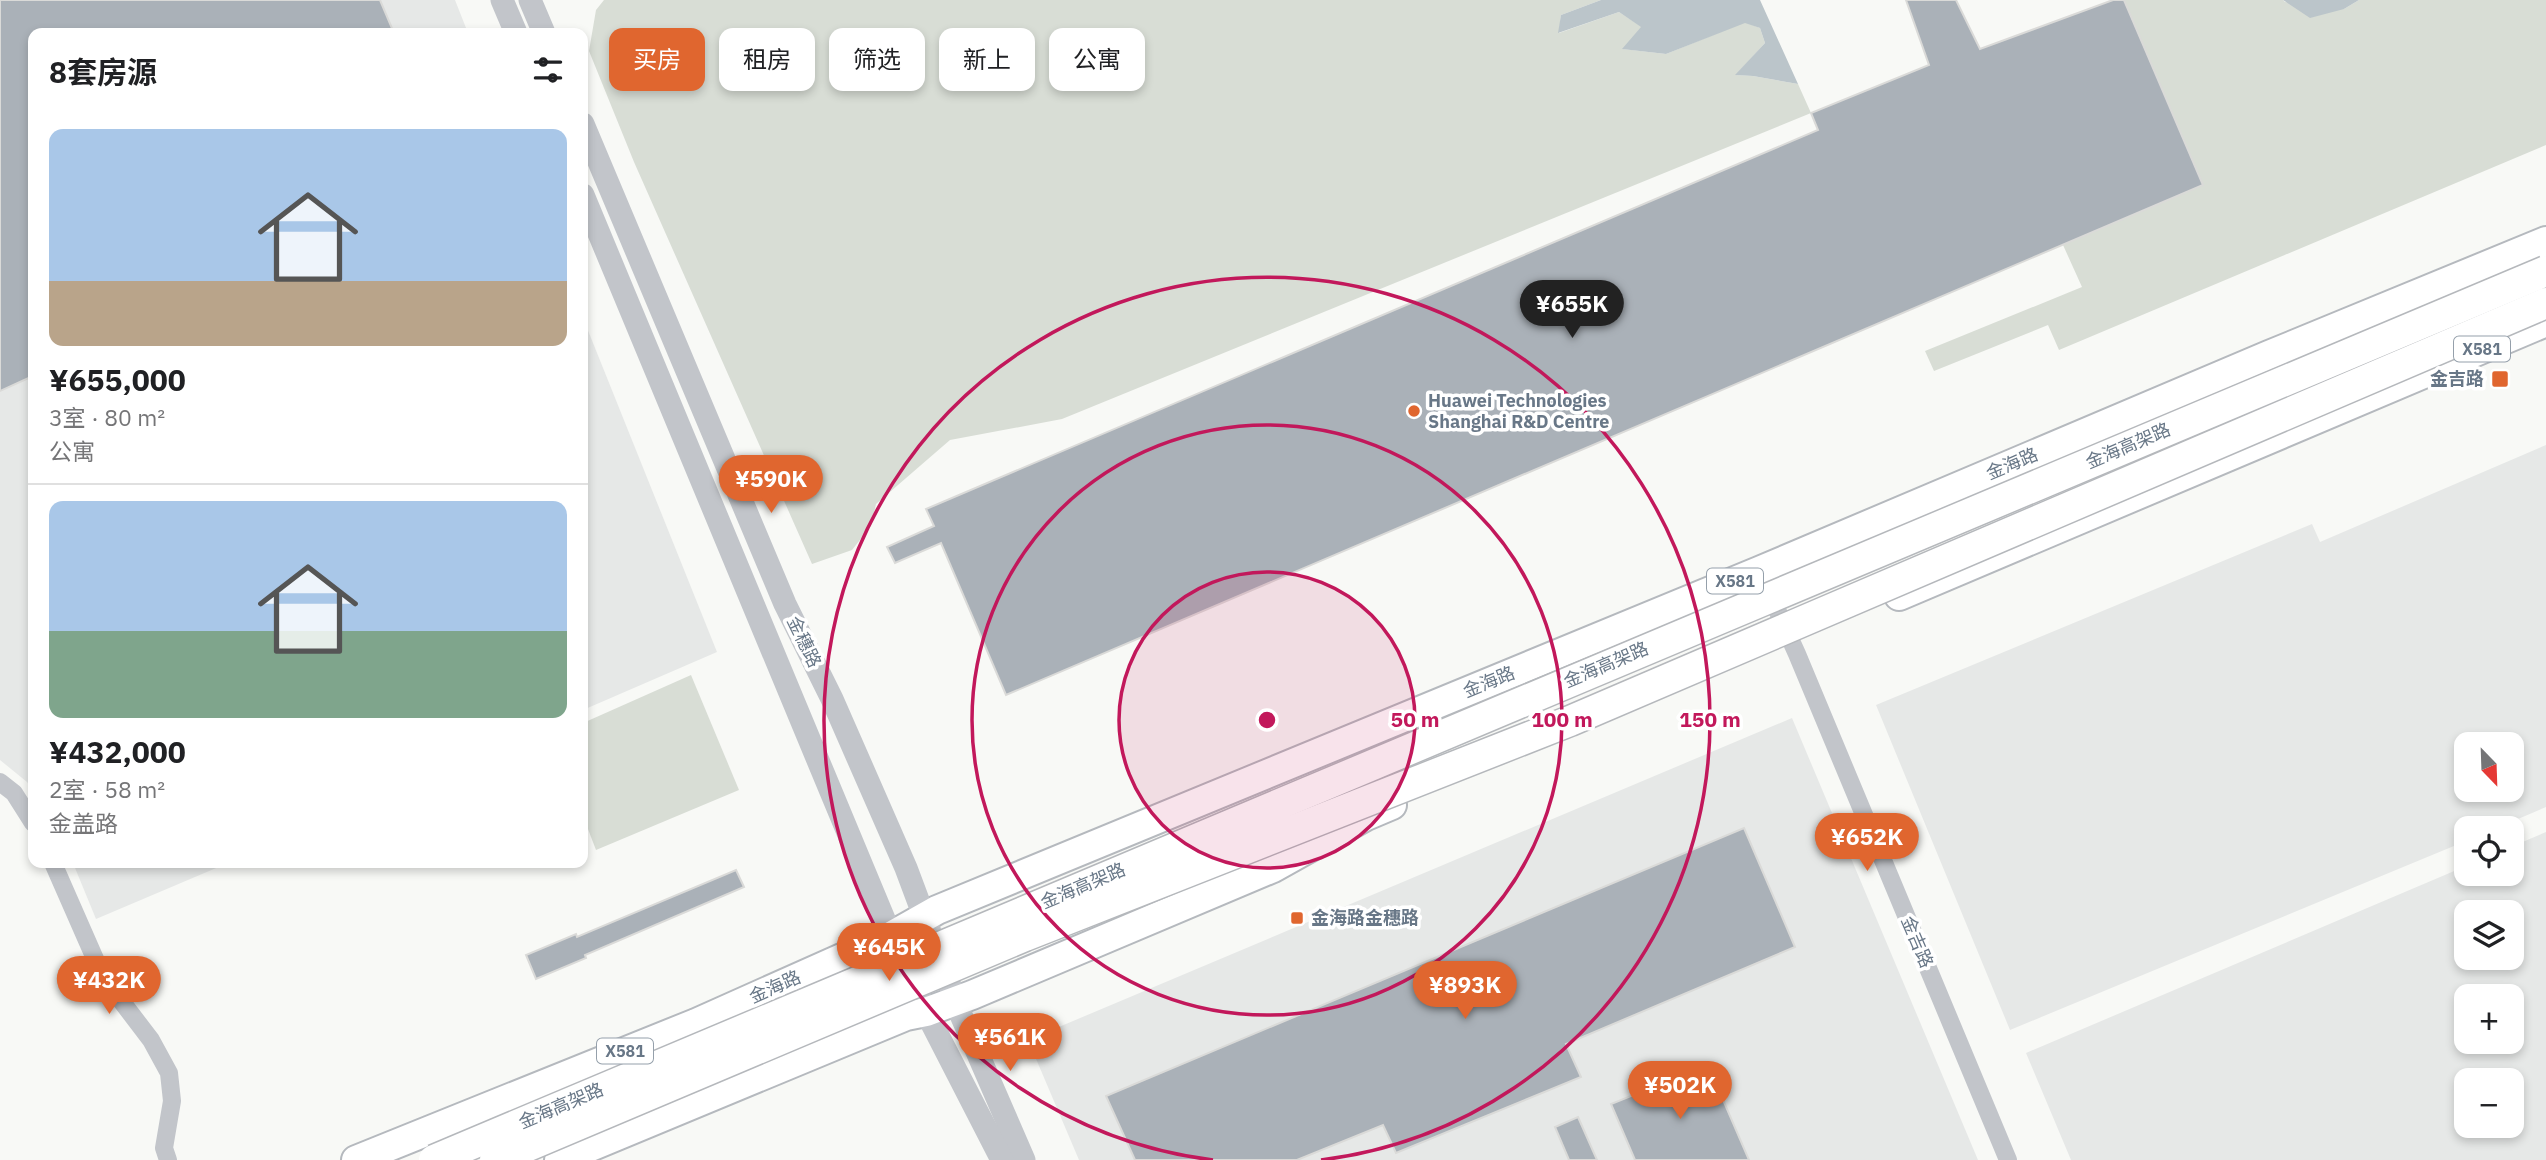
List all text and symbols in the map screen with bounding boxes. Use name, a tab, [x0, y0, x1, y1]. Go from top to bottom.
chip: 买房	[609, 28, 705, 91]
chip: 租房	[719, 28, 815, 91]
chip: 筛选	[829, 28, 925, 91]
chip: 新上	[939, 28, 1035, 91]
chip: 公寓	[1049, 28, 1145, 91]
icon: filters	[529, 51, 567, 89]
text: 8套房源	[49, 52, 157, 91]
icon: home	[245, 174, 371, 300]
pin: ¥655K	[1523, 280, 1621, 340]
text: ¥655K	[1536, 288, 1608, 318]
road number: X581	[2454, 336, 2510, 362]
text: ¥655,000	[49, 360, 186, 399]
place label: 金吉路	[2430, 367, 2484, 390]
marker: 金吉路	[2490, 369, 2510, 389]
place label: Huawei Technologies Shanghai R&D Centre	[1428, 389, 1609, 433]
text: 3室 · 80 m²	[49, 402, 165, 432]
marker: Huawei Technologies Shanghai R&D Centre	[1406, 403, 1422, 419]
street label: 金海高架路	[2082, 417, 2174, 474]
text: 公寓	[49, 436, 95, 466]
street label: 金海路	[1982, 442, 2041, 485]
pin: ¥590K	[722, 456, 820, 515]
text: ¥590K	[735, 463, 807, 493]
icon: home	[245, 546, 371, 672]
road number: X581	[1707, 568, 1763, 594]
street label: 金穗路	[782, 612, 827, 671]
street label: 金海高架路	[1560, 636, 1652, 693]
street label: 金海路	[1459, 661, 1518, 702]
text: 50 m	[1391, 705, 1439, 733]
text: 100 m	[1531, 705, 1593, 733]
text: 150 m	[1679, 705, 1741, 733]
centre of rings	[1255, 708, 1279, 732]
text: ¥432,000	[49, 732, 186, 771]
north arrow	[2454, 732, 2524, 802]
map controls	[2454, 732, 2524, 1138]
text: 2室 · 58 m²	[49, 774, 165, 804]
text: 金盖路	[49, 808, 118, 838]
pin: ¥652K	[1818, 814, 1916, 873]
button: locate	[2454, 816, 2524, 886]
text: ¥652K	[1831, 821, 1903, 851]
street label: 金海高架路	[1037, 857, 1129, 914]
button: layers	[2454, 900, 2524, 970]
place label: 金海路金穗路	[1311, 906, 1419, 929]
marker: 金海路金穗路	[1289, 910, 1305, 926]
street label: 金吉路	[1896, 912, 1939, 971]
pin: ¥645K	[840, 923, 938, 983]
text: ¥645K	[853, 931, 925, 961]
pin: ¥432K	[60, 956, 158, 1016]
pin: ¥893K	[1416, 962, 1514, 1021]
text: ¥432K	[73, 964, 145, 994]
street label: 金海路	[745, 965, 804, 1008]
text: ¥893K	[1429, 969, 1501, 999]
button: +	[2454, 984, 2524, 1054]
pin: ¥561K	[961, 1014, 1059, 1073]
text: ¥561K	[974, 1021, 1046, 1051]
road number: X581	[597, 1038, 653, 1064]
pin: ¥502K	[1631, 1062, 1729, 1121]
button: −	[2454, 1068, 2524, 1138]
text: ¥502K	[1644, 1069, 1716, 1099]
street label: 金海高架路	[515, 1077, 607, 1134]

